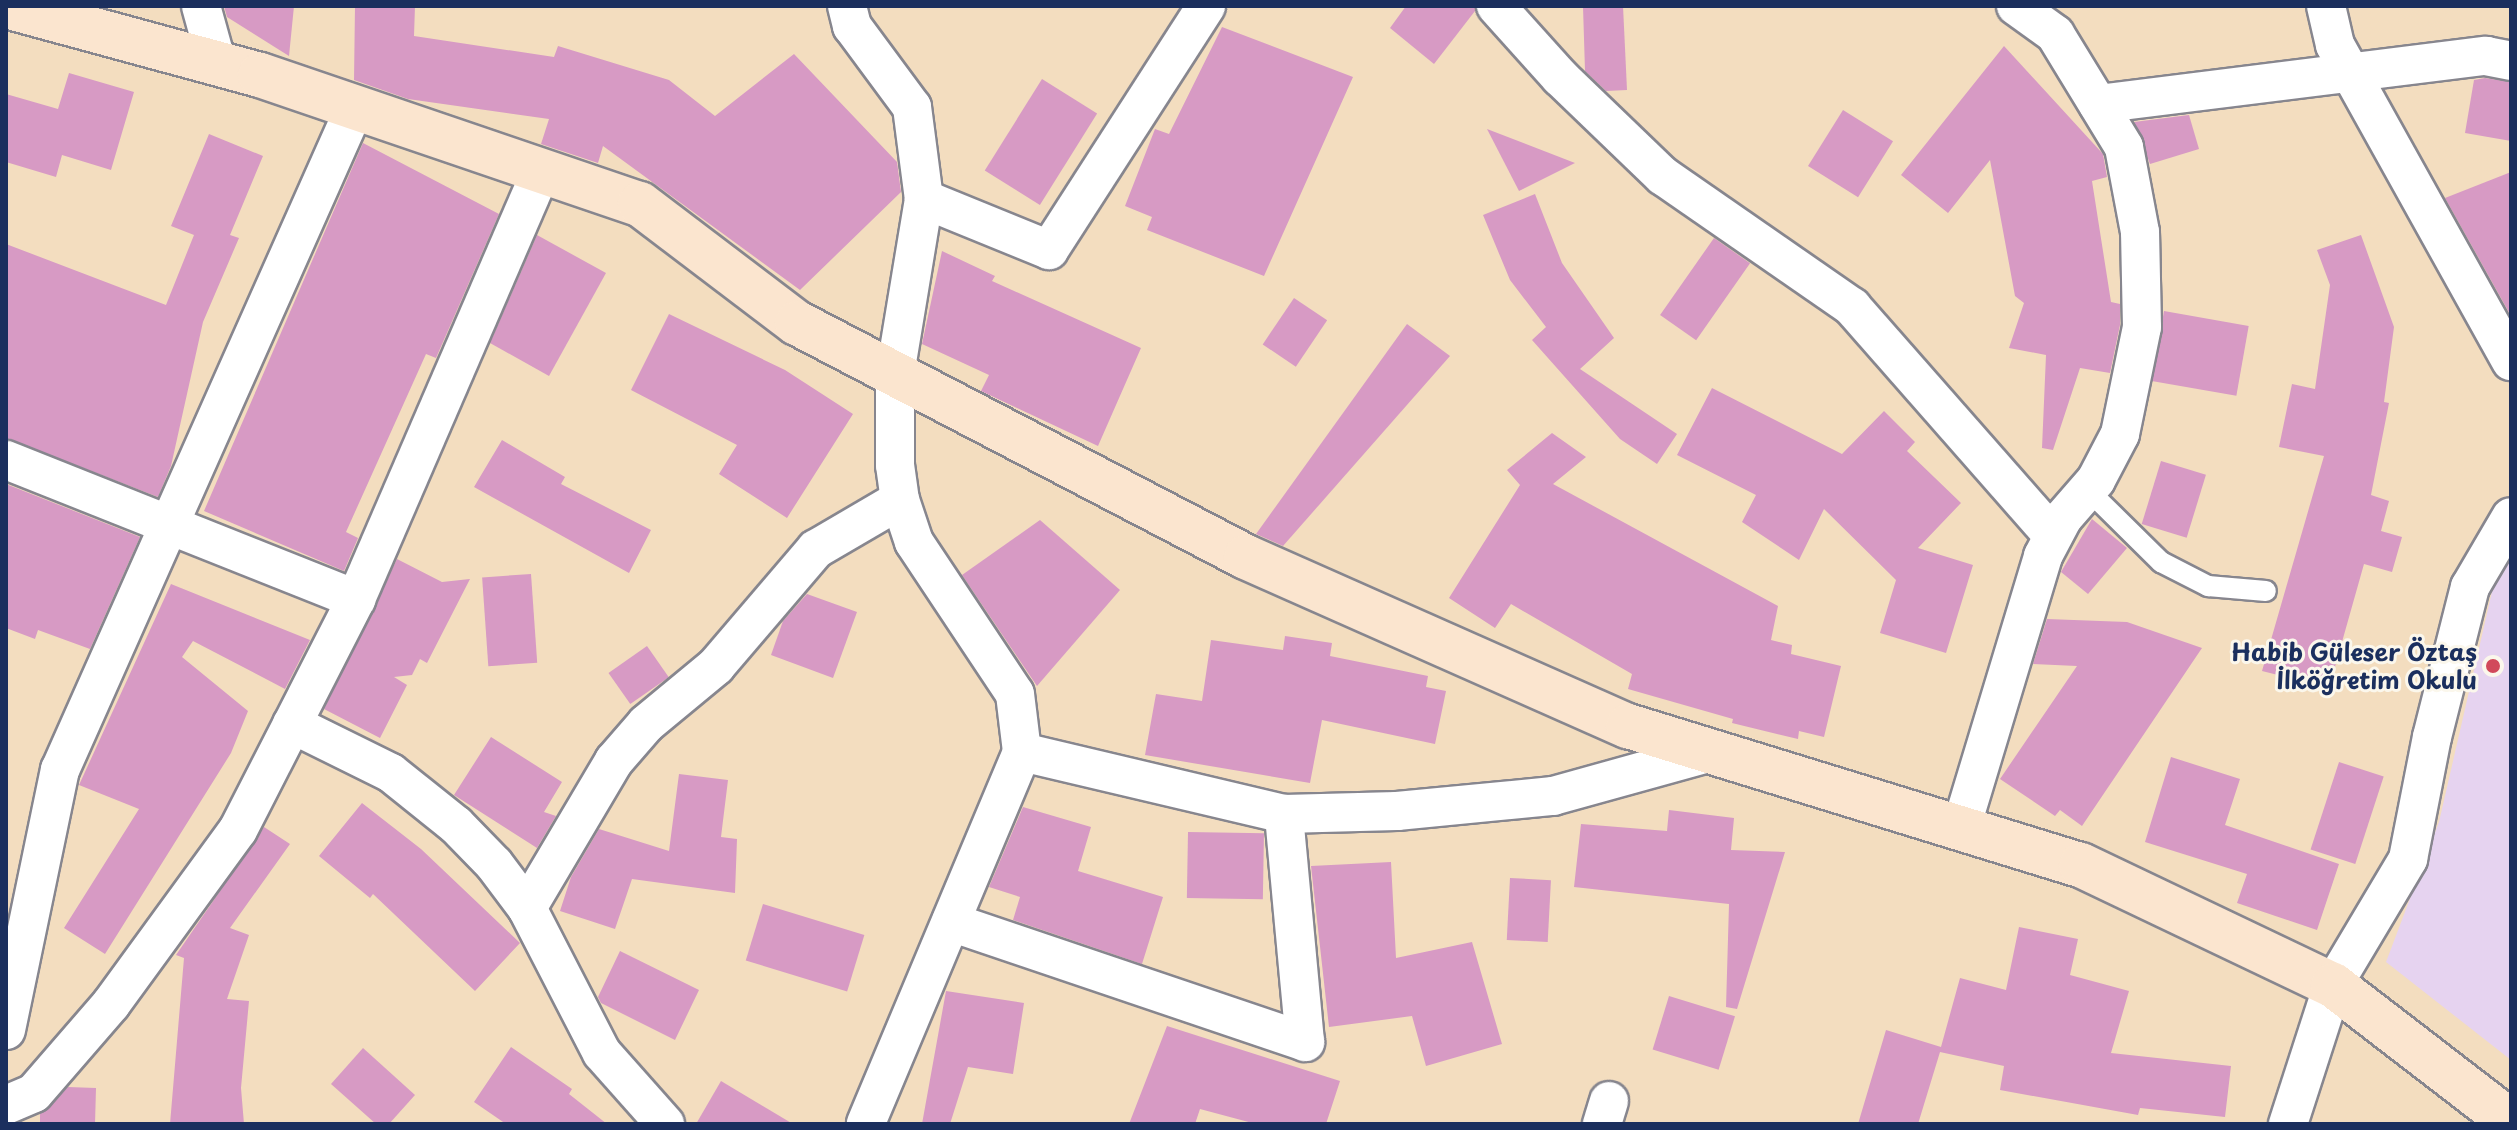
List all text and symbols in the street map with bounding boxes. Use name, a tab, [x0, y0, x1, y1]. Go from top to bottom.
place label: Habib Güleser Öztaş İlköğretim Okulu	[2230, 638, 2477, 694]
marker: Habib Güleser Öztaş İlköğretim Okulu	[2484, 657, 2502, 675]

